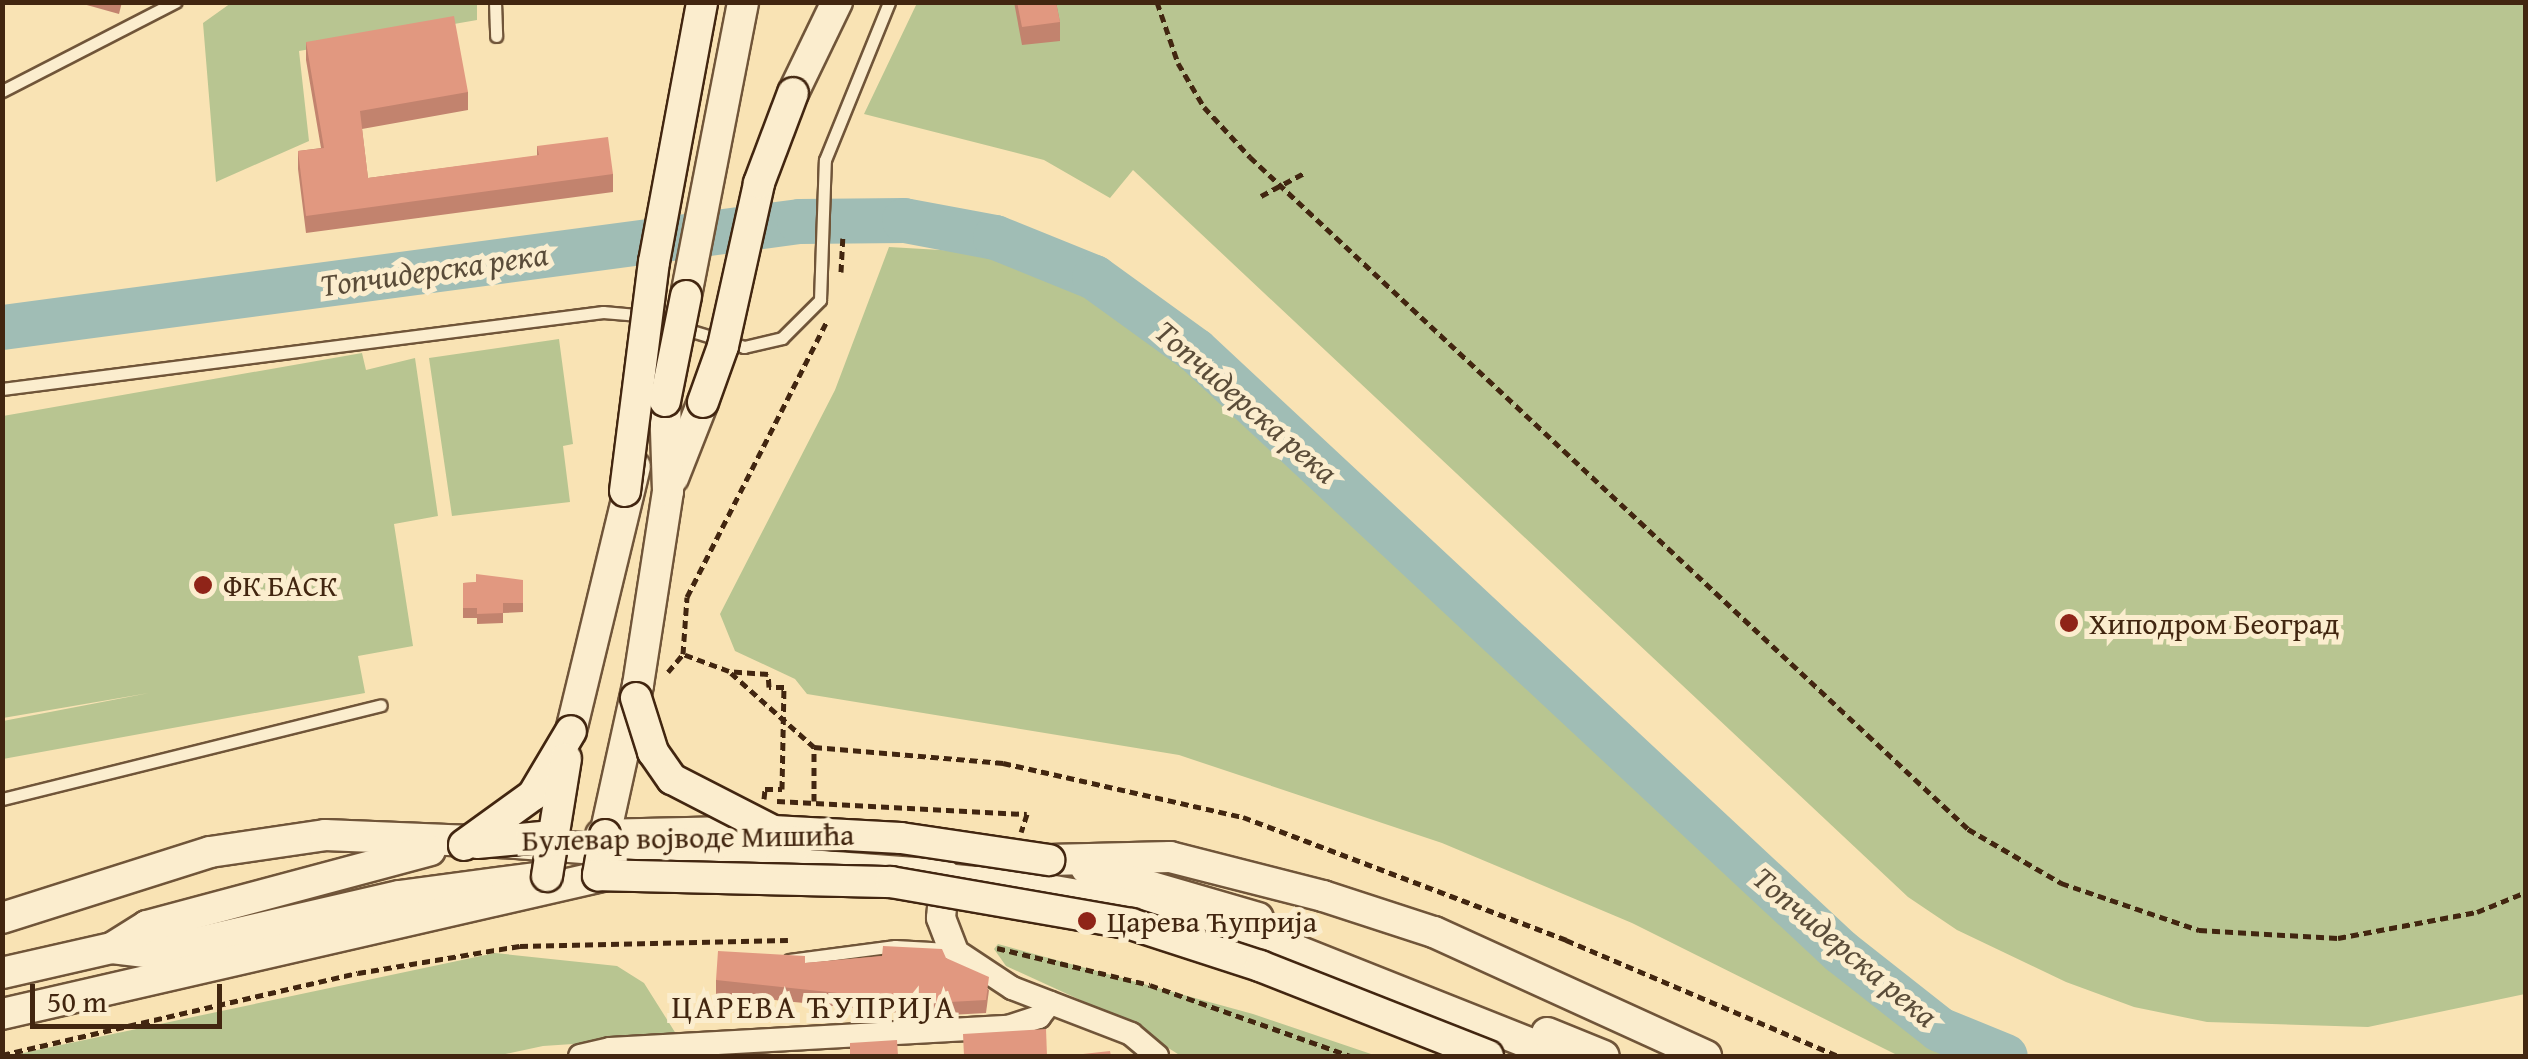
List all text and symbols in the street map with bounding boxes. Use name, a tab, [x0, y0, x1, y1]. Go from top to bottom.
water label: Топчидерска река	[318, 235, 550, 305]
water label: Топчидерска река	[1147, 312, 1345, 492]
place label: ФК БАСК	[223, 567, 337, 603]
marker: ФК БАСК	[192, 574, 214, 596]
place label: Хиподром Београд	[2089, 605, 2339, 641]
marker: Хиподром Београд	[2058, 612, 2080, 634]
street label: Булевар војводе Мишића	[521, 816, 855, 858]
water label: Топчидерска река	[1745, 859, 1945, 1035]
place label: Царева Ћуприја	[1107, 903, 1317, 939]
marker: Царева Ћуприја	[1076, 910, 1098, 932]
scale bar	[35, 964, 228, 1026]
text: 50 m	[47, 979, 107, 1023]
district label: ЦАРЕВА ЋУПРИЈА	[672, 988, 956, 1026]

